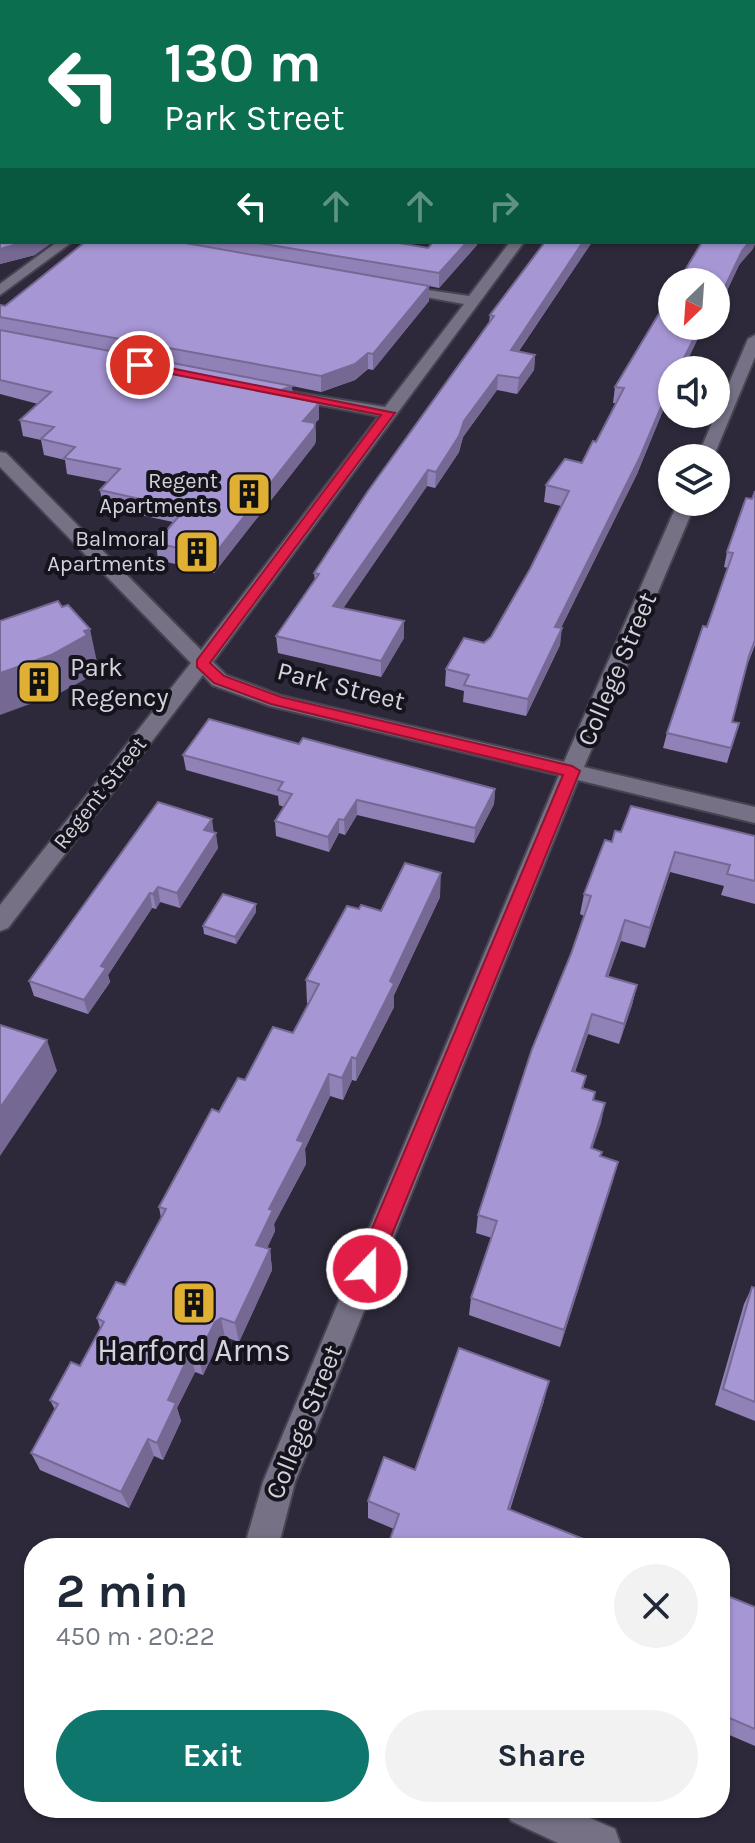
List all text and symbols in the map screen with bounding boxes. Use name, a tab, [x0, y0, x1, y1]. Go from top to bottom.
text: 130 m	[164, 30, 322, 95]
icon: left	[32, 32, 136, 136]
text: Park Street	[164, 97, 344, 139]
icon: left	[230, 184, 274, 228]
icon: ahead	[314, 184, 358, 228]
icon: ahead	[398, 184, 442, 228]
icon: right	[482, 184, 526, 228]
north arrow	[658, 268, 730, 340]
map controls	[658, 268, 730, 516]
pin	[106, 331, 174, 399]
icon: arrive	[118, 343, 162, 387]
button: sound	[658, 356, 730, 428]
button: layers	[658, 444, 730, 516]
place label: Regent Apartments	[99, 468, 218, 519]
building icon: Regent Apartments	[225, 470, 273, 518]
place label: Balmoral Apartments	[47, 526, 166, 577]
building icon: Balmoral Apartments	[173, 528, 221, 576]
street label: College Street	[571, 587, 663, 750]
place label: Park Regency	[70, 652, 169, 713]
street label: Park Street	[274, 655, 408, 717]
building icon: Park Regency	[15, 658, 63, 706]
street label: Regent Street	[48, 732, 152, 854]
position arrow	[325, 1227, 409, 1311]
building icon: Harford Arms	[170, 1279, 218, 1327]
place label: Harford Arms	[97, 1332, 291, 1369]
street label: College Street	[259, 1340, 349, 1504]
text: 2 min	[56, 1563, 188, 1619]
button: close	[614, 1564, 698, 1648]
text: 450 m · 20:22	[56, 1621, 215, 1652]
button: Exit	[56, 1710, 369, 1802]
button: Share	[385, 1710, 698, 1802]

